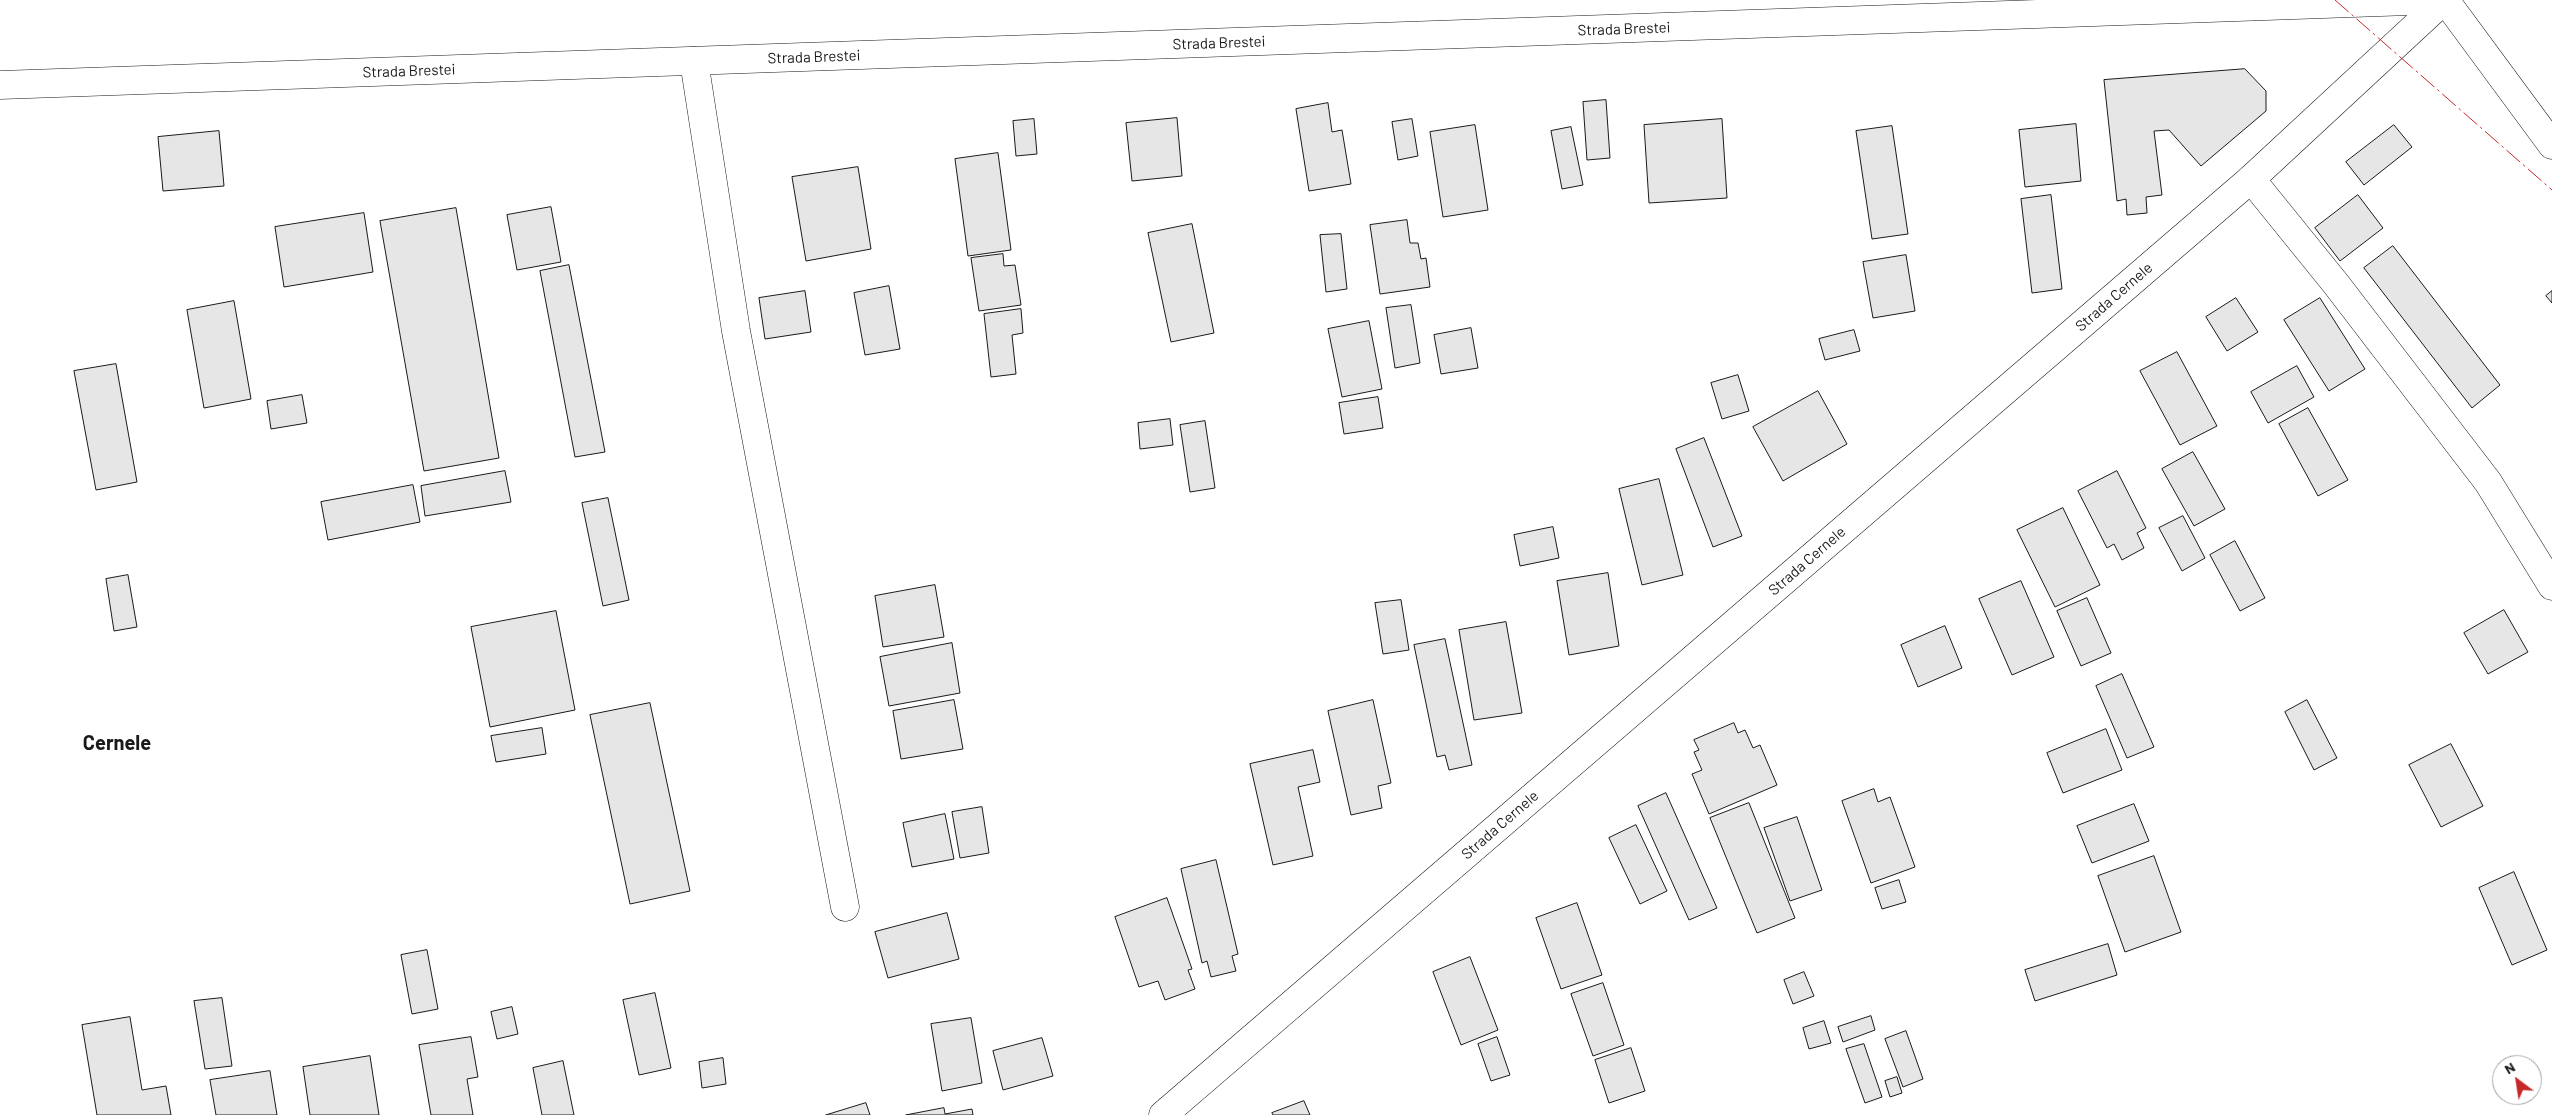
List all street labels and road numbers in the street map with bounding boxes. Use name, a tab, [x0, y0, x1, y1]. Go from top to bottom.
street label: Strada Brestei	[1577, 18, 1671, 40]
street label: Strada Brestei	[1172, 32, 1266, 54]
street label: Strada Brestei	[767, 46, 861, 68]
street label: Strada Brestei	[362, 60, 456, 82]
street label: Strada Cernele	[2072, 259, 2156, 335]
street label: Strada Cernele	[1765, 523, 1849, 599]
street label: Strada Cernele	[1458, 787, 1542, 863]

